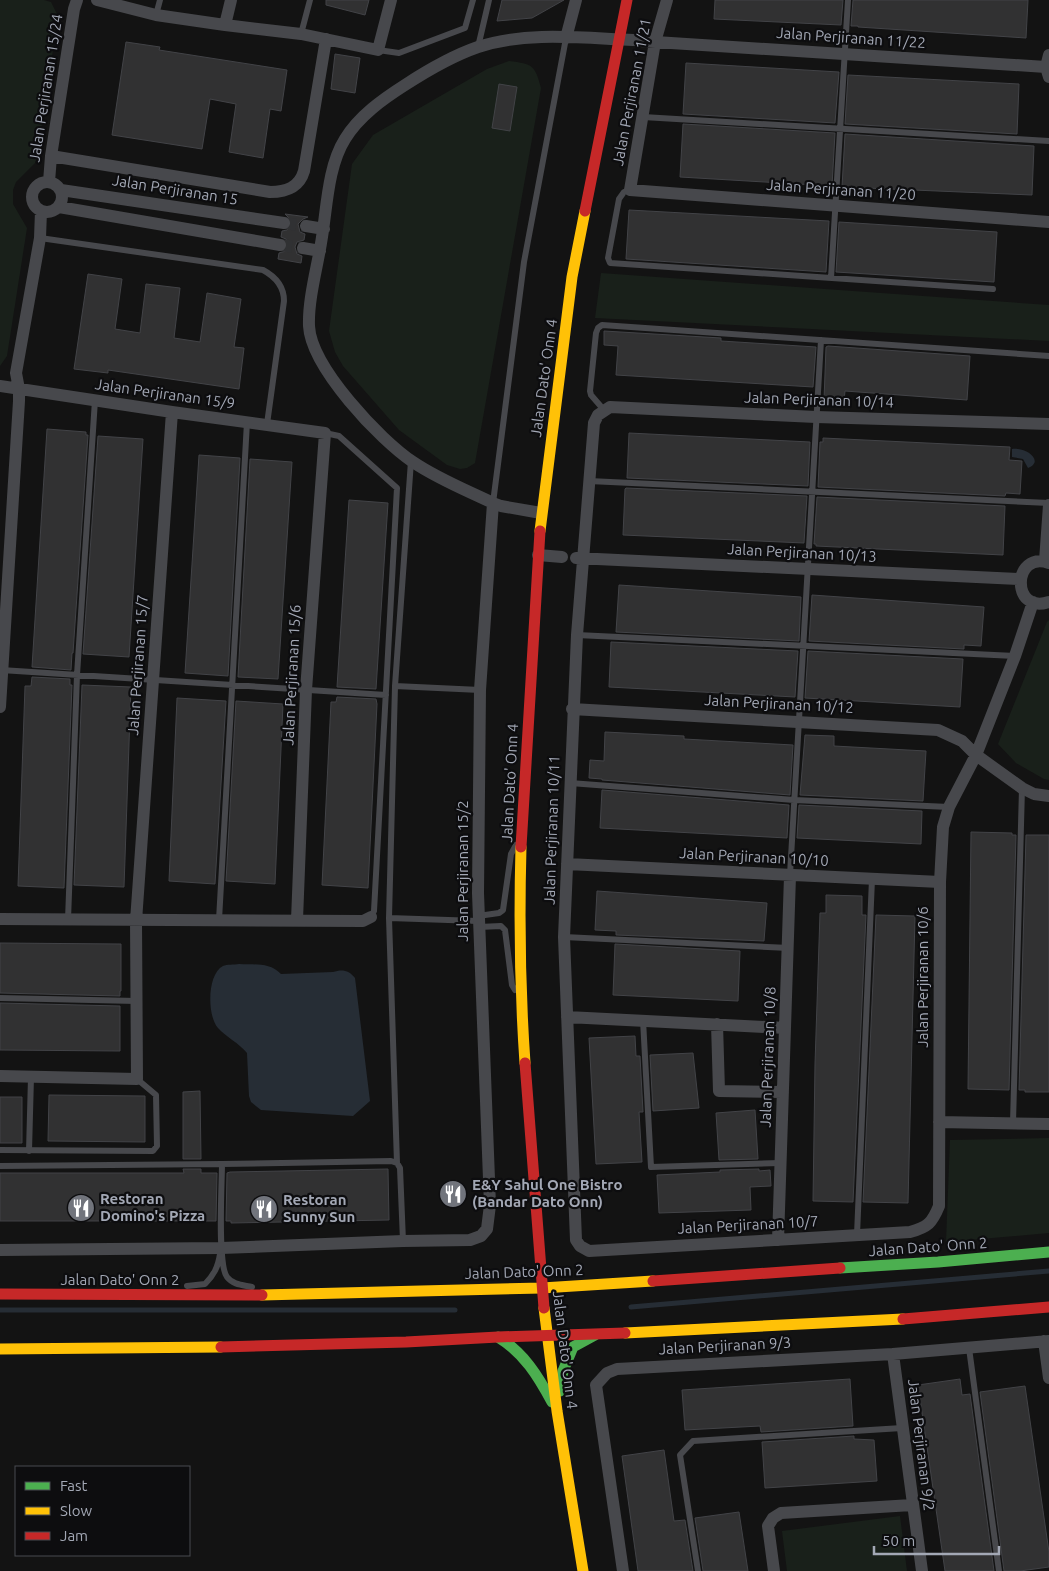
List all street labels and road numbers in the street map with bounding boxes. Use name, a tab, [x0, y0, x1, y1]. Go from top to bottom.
street label: Jalan Perjiranan 15/24	[25, 13, 66, 163]
street label: Jalan Perjiranan 11/21	[609, 17, 654, 167]
street label: Jalan Perjiranan 11/22	[776, 24, 926, 51]
street label: Jalan Perjiranan 15	[111, 171, 239, 208]
street label: Jalan Perjiranan 11/20	[766, 176, 916, 203]
street label: Jalan Dato' Onn 4	[527, 318, 560, 438]
street label: Jalan Perjiranan 15/9	[94, 375, 236, 412]
street label: Jalan Perjiranan 10/14	[744, 388, 894, 411]
street label: Jalan Perjiranan 10/13	[727, 540, 877, 565]
street label: Jalan Perjiranan 15/7	[124, 594, 151, 736]
street label: Jalan Perjiranan 15/6	[279, 604, 304, 746]
street label: Jalan Perjiranan 10/12	[704, 691, 854, 716]
street label: Jalan Dato' Onn 4	[498, 723, 521, 843]
street label: Jalan Perjiranan 10/11	[540, 755, 563, 905]
street label: Jalan Perjiranan 15/2	[454, 800, 471, 942]
street label: Jalan Perjiranan 10/10	[679, 844, 829, 869]
street label: Jalan Perjiranan 10/6	[914, 906, 931, 1048]
street label: Jalan Perjiranan 10/8	[757, 986, 778, 1128]
street label: Jalan Perjiranan 10/7	[677, 1212, 819, 1237]
street label: Jalan Dato' Onn 2	[868, 1234, 988, 1259]
street label: Jalan Dato' Onn 2	[464, 1261, 584, 1282]
street label: Jalan Dato' Onn 2	[60, 1271, 180, 1288]
street label: Jalan Dato' Onn 4	[550, 1290, 581, 1410]
street label: Jalan Perjiranan 9/3	[658, 1334, 792, 1357]
street label: Jalan Perjiranan 9/2	[905, 1378, 938, 1512]

